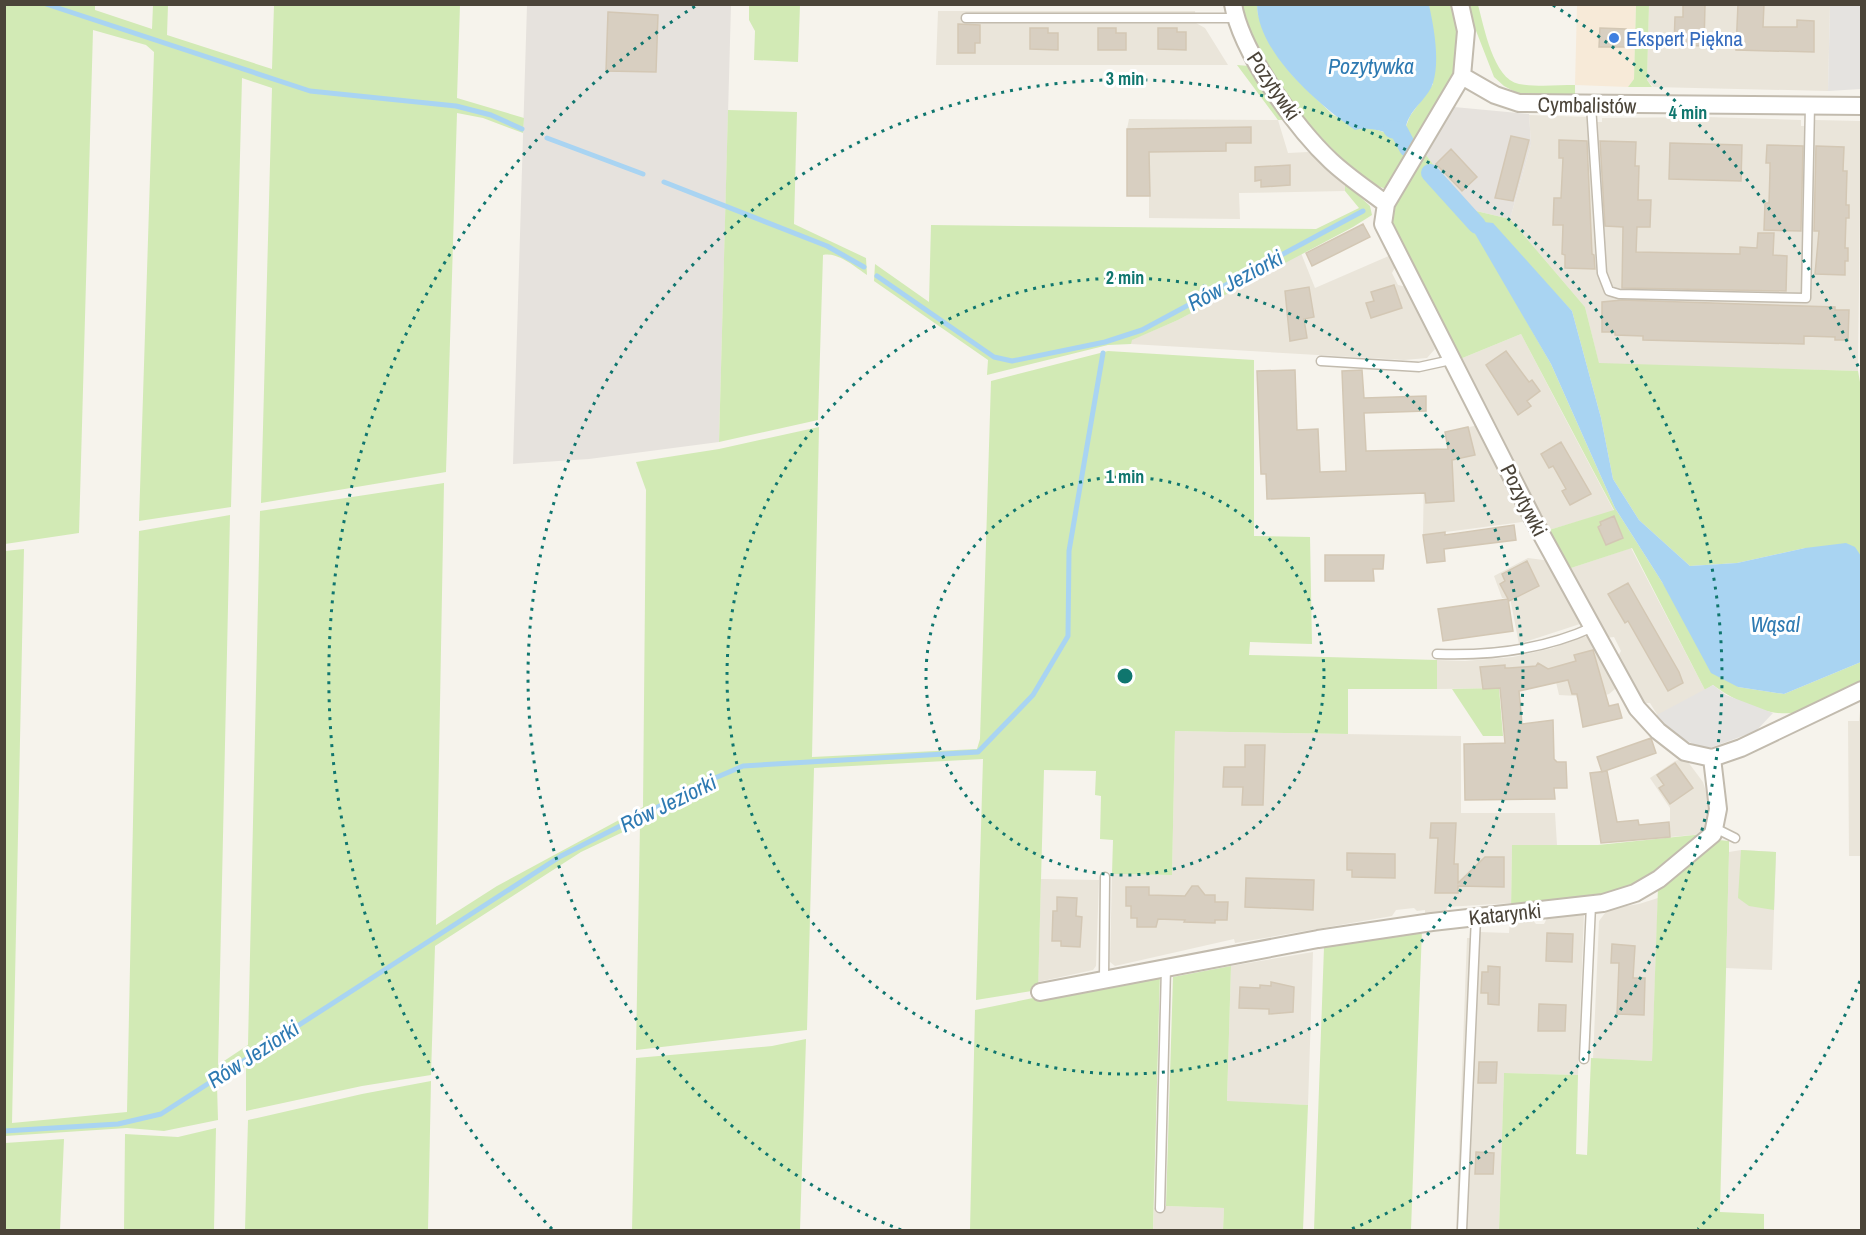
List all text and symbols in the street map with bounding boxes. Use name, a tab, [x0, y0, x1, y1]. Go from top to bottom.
place label: Ekspert Piękna	[1626, 24, 1743, 53]
marker: Ekspert Piękna	[1607, 31, 1621, 45]
street label: Pozytywki	[1240, 46, 1308, 126]
water label: Pozytywka	[1328, 51, 1414, 81]
text: 3 min	[1106, 66, 1144, 91]
street label: Cymbalistów	[1537, 90, 1637, 120]
text: 4 min	[1669, 100, 1707, 125]
water label: Rów Jeziorki	[1182, 242, 1288, 318]
text: 2 min	[1106, 265, 1144, 290]
street label: Pozytywki	[1493, 459, 1555, 541]
text: 1 min	[1106, 464, 1144, 489]
water label: Wąsal	[1750, 609, 1801, 639]
centre of rings	[1115, 666, 1135, 686]
water label: Rów Jeziorki	[615, 767, 721, 839]
street label: Katarynki	[1467, 896, 1543, 932]
water label: Rów Jeziorki	[201, 1013, 305, 1095]

